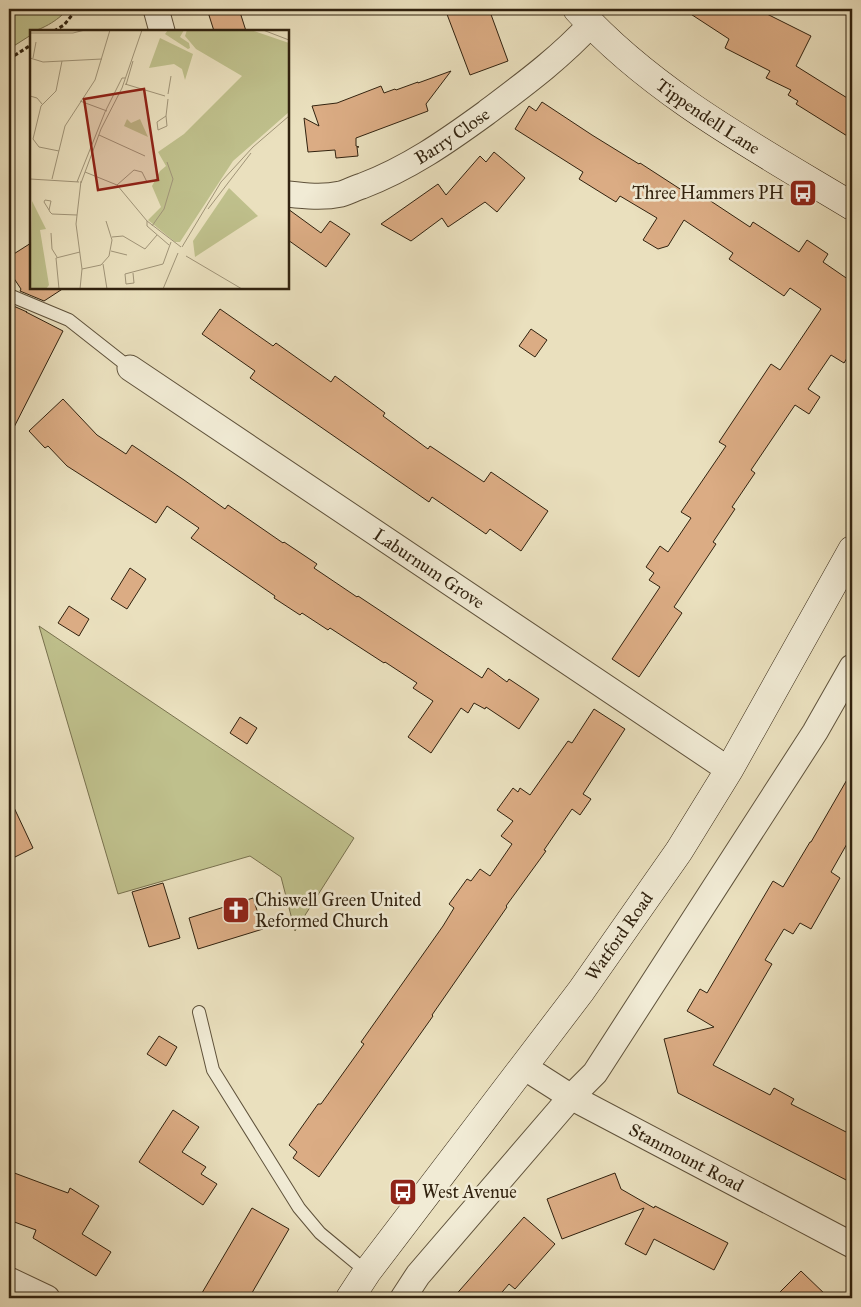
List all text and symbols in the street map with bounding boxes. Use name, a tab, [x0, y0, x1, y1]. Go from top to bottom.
inset map	[30, 30, 289, 289]
street label: Tippendell Lane	[651, 74, 764, 159]
street label: Barry Close	[411, 103, 494, 169]
bus stop icon: Three Hammers PH	[788, 178, 818, 208]
place label: Three Hammers PH	[632, 182, 784, 204]
street label: Laburnum Grove	[369, 524, 489, 614]
street label: Watford Road	[581, 888, 658, 985]
place label: Chiswell Green United Reformed Church	[255, 889, 421, 932]
church icon: Chiswell Green United Reformed Church	[221, 895, 251, 925]
street label: Stanmount Road	[625, 1119, 747, 1197]
bus stop icon: West Avenue	[388, 1177, 418, 1207]
place label: West Avenue	[422, 1181, 517, 1203]

